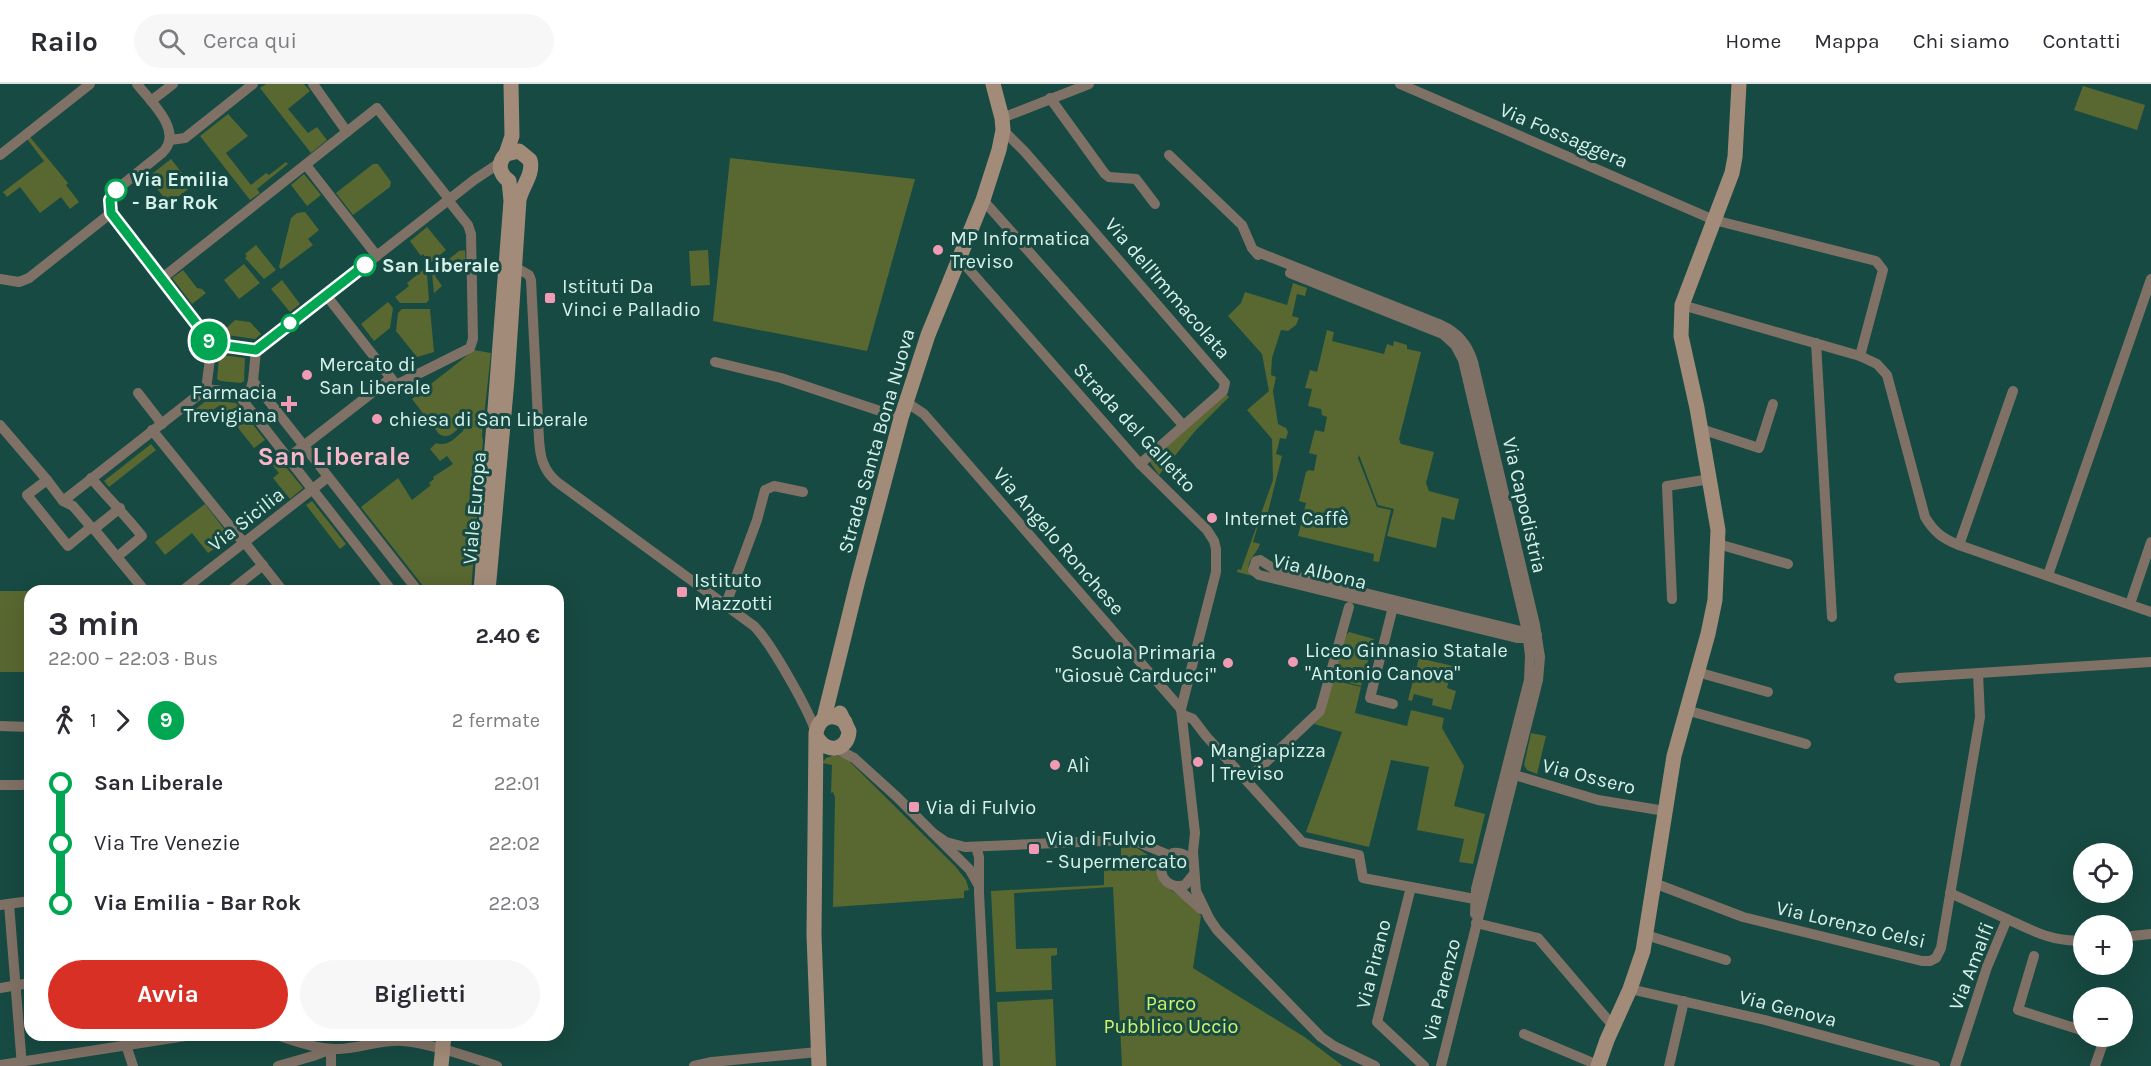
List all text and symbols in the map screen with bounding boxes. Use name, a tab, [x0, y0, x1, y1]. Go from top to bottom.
search box	[134, 14, 554, 68]
text: Railo	[30, 25, 98, 58]
icon: search	[155, 25, 188, 58]
text: Cerca qui	[203, 28, 297, 54]
text: Home	[1725, 29, 1781, 53]
text: Mappa	[1814, 29, 1880, 53]
text: Chi siamo	[1913, 29, 2009, 53]
text: Contatti	[2042, 29, 2121, 53]
street label: Via Fossaggera	[1496, 98, 1631, 173]
place label: Via Emilia - Bar Rok	[132, 168, 229, 214]
marker: Via Emilia - Bar Rok	[105, 179, 127, 201]
street label: Via dell'Immacolata	[1100, 213, 1235, 364]
place label: MP Informatica Treviso	[950, 227, 1090, 273]
marker: MP Informatica Treviso	[931, 243, 945, 257]
marker: San Liberale	[354, 254, 376, 276]
place label: San Liberale	[382, 254, 500, 277]
place label: Istituti Da Vinci e Palladio	[562, 275, 700, 321]
marker: Istituti Da Vinci e Palladio	[543, 291, 557, 305]
unlabelled marker	[281, 314, 299, 332]
line badge: 9	[190, 322, 228, 360]
street label: Strada Santa Bona Nuova	[833, 326, 920, 556]
text: 9	[203, 329, 215, 353]
place label: Mercato di San Liberale	[319, 353, 430, 399]
street label: Strada del Galletto	[1069, 358, 1201, 497]
marker: Mercato di San Liberale	[300, 368, 314, 382]
place label: Farmacia Trevigiana	[184, 381, 277, 427]
marker: Farmacia Trevigiana	[282, 397, 296, 411]
place label: chiesa di San Liberale	[389, 408, 588, 431]
marker: chiesa di San Liberale	[370, 412, 384, 426]
street label: Via Capodistria	[1498, 435, 1551, 575]
district label: San Liberale	[258, 441, 410, 472]
street label: Viale Europa	[458, 451, 491, 565]
street label: Via Angelo Ronchese	[988, 463, 1129, 620]
street label: Via Sicilia	[204, 483, 289, 556]
place label: Internet Caffè	[1224, 507, 1349, 530]
marker: Internet Caffè	[1205, 511, 1219, 525]
street label: Via Albona	[1271, 549, 1369, 594]
place label: Istituto Mazzotti	[694, 569, 773, 615]
marker: Istituto Mazzotti	[675, 585, 689, 599]
text: 3 min	[48, 605, 140, 643]
text: 2.40 €	[475, 623, 540, 649]
place label: Liceo Ginnasio Statale "Antonio Canova"	[1305, 639, 1508, 685]
place label: Scuola Primaria "Giosuè Carducci"	[1055, 641, 1216, 687]
text: 22:00 – 22:03 · Bus	[48, 647, 218, 670]
marker: Liceo Ginnasio Statale "Antonio Canova"	[1286, 655, 1300, 669]
marker: Scuola Primaria "Giosuè Carducci"	[1221, 656, 1235, 670]
icon: walk	[48, 704, 81, 737]
icon: forward	[106, 704, 139, 737]
text: 9	[160, 708, 172, 732]
text: 1	[90, 709, 97, 732]
text: 2 fermate	[452, 709, 540, 732]
place label: Mangiapizza | Treviso	[1210, 739, 1326, 785]
place label: Alì	[1067, 754, 1090, 777]
street label: Via Ossero	[1540, 754, 1638, 799]
marker: Mangiapizza | Treviso	[1191, 755, 1205, 769]
marker: Alì	[1048, 758, 1062, 772]
text: San Liberale	[94, 770, 223, 796]
text: 22:01	[494, 772, 540, 795]
place label: Via di Fulvio	[926, 796, 1036, 819]
marker: Via di Fulvio	[907, 800, 921, 814]
place label: Via di Fulvio - Supermercato	[1046, 827, 1187, 873]
text: Via Tre Venezie	[94, 830, 240, 856]
text: 22:02	[489, 832, 540, 855]
marker: Via di Fulvio - Supermercato	[1027, 842, 1041, 856]
map controls	[2073, 843, 2133, 1047]
button: locate	[2073, 843, 2133, 903]
text: Via Emilia - Bar Rok	[94, 890, 301, 916]
text: 22:03	[489, 892, 540, 915]
street label: Via Lorenzo Celsi	[1774, 896, 1928, 953]
button: +	[2073, 915, 2133, 975]
street label: Via Pirano	[1351, 917, 1396, 1011]
street label: Via Amalfi	[1944, 919, 1999, 1014]
street label: Via Parenzo	[1418, 936, 1465, 1044]
button: Avvia	[48, 960, 288, 1029]
button: Biglietti	[300, 960, 540, 1029]
street label: Via Genova	[1736, 985, 1839, 1032]
button: −	[2073, 987, 2133, 1047]
park label: Parco Pubblico Uccio	[1103, 992, 1239, 1038]

